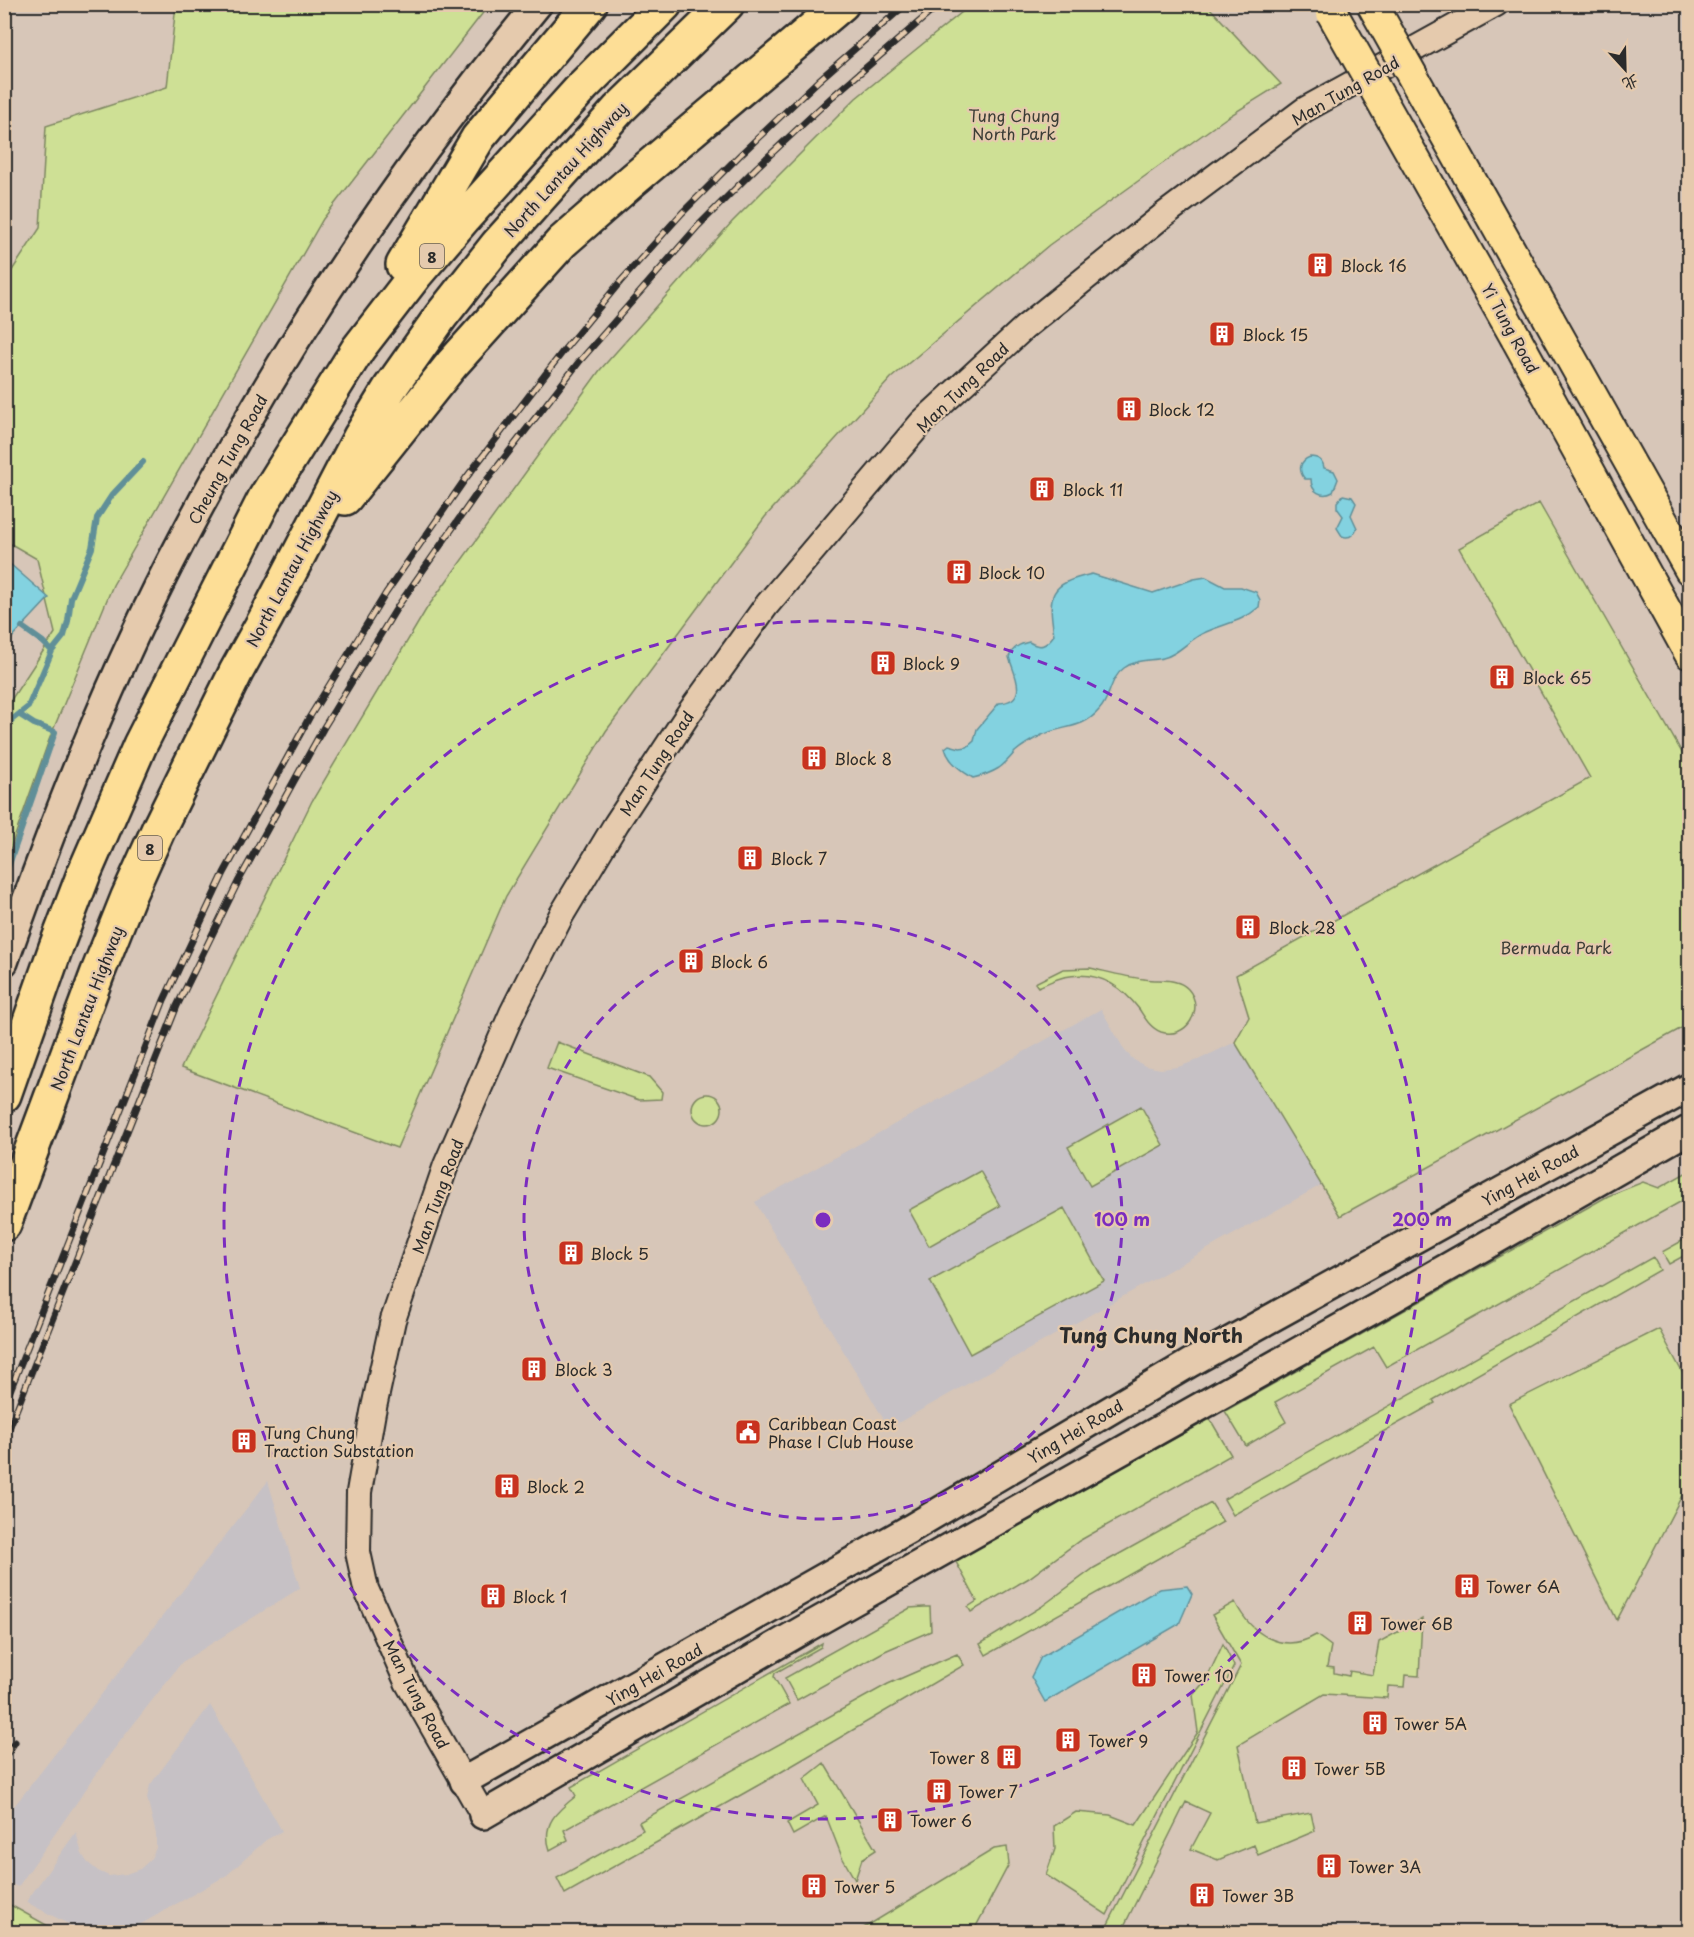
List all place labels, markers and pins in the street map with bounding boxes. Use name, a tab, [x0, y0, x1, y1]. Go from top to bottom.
building icon: Block 16	[1305, 250, 1335, 280]
place label: Block 16	[1340, 253, 1407, 277]
building icon: Block 15	[1207, 319, 1237, 349]
place label: Block 15	[1242, 322, 1308, 346]
building icon: Block 12	[1114, 394, 1144, 424]
place label: Block 12	[1148, 397, 1215, 421]
building icon: Block 11	[1027, 474, 1057, 504]
place label: Block 11	[1062, 477, 1123, 501]
building icon: Block 10	[944, 557, 974, 587]
place label: Block 10	[978, 560, 1045, 584]
building icon: Block 9	[868, 648, 898, 678]
place label: Block 9	[902, 651, 960, 675]
building icon: Block 65	[1487, 662, 1517, 692]
place label: Block 65	[1522, 665, 1591, 689]
building icon: Block 8	[799, 743, 829, 773]
place label: Block 8	[834, 746, 892, 770]
building icon: Block 7	[735, 843, 765, 873]
place label: Block 7	[770, 846, 827, 870]
building icon: Block 28	[1233, 912, 1263, 942]
place label: Block 28	[1268, 915, 1336, 939]
building icon: Block 6	[676, 946, 706, 976]
place label: Block 6	[710, 949, 768, 973]
centre of rings	[813, 1210, 833, 1230]
building icon: Block 5	[556, 1238, 586, 1268]
place label: Block 5	[590, 1241, 649, 1265]
building icon: Block 3	[519, 1354, 549, 1384]
place label: Block 3	[554, 1357, 613, 1381]
place label: Caribbean Coast Phase I Club House	[768, 1411, 914, 1453]
public building icon: Caribbean Coast Phase I Club House	[733, 1417, 763, 1447]
place label: Tung Chung Traction Substation	[264, 1420, 414, 1462]
building icon: Tung Chung Traction Substation	[229, 1426, 259, 1456]
building icon: Block 2	[492, 1471, 522, 1501]
place label: Block 2	[526, 1474, 585, 1498]
building icon: Tower 6A	[1452, 1571, 1482, 1601]
place label: Tower 6A	[1486, 1574, 1560, 1598]
building icon: Block 1	[478, 1581, 508, 1611]
place label: Block 1	[512, 1584, 567, 1608]
building icon: Tower 6B	[1345, 1608, 1375, 1638]
place label: Tower 6B	[1380, 1611, 1453, 1635]
building icon: Tower 10	[1129, 1660, 1159, 1690]
place label: Tower 10	[1164, 1663, 1233, 1687]
building icon: Tower 5A	[1360, 1708, 1390, 1738]
place label: Tower 5A	[1394, 1711, 1467, 1735]
building icon: Tower 9	[1053, 1725, 1083, 1755]
place label: Tower 9	[1088, 1728, 1148, 1752]
building icon: Tower 8	[994, 1742, 1024, 1772]
place label: Tower 8	[929, 1745, 990, 1769]
building icon: Tower 5B	[1279, 1753, 1309, 1783]
place label: Tower 5B	[1314, 1756, 1386, 1780]
building icon: Tower 7	[924, 1776, 954, 1806]
place label: Tower 7	[958, 1779, 1018, 1803]
building icon: Tower 6	[875, 1805, 905, 1835]
place label: Tower 6	[910, 1808, 972, 1832]
building icon: Tower 3A	[1314, 1851, 1344, 1881]
place label: Tower 3A	[1348, 1854, 1421, 1878]
building icon: Tower 5	[799, 1871, 829, 1901]
place label: Tower 5	[834, 1874, 895, 1898]
building icon: Tower 3B	[1187, 1880, 1217, 1910]
place label: Tower 3B	[1222, 1883, 1294, 1907]

